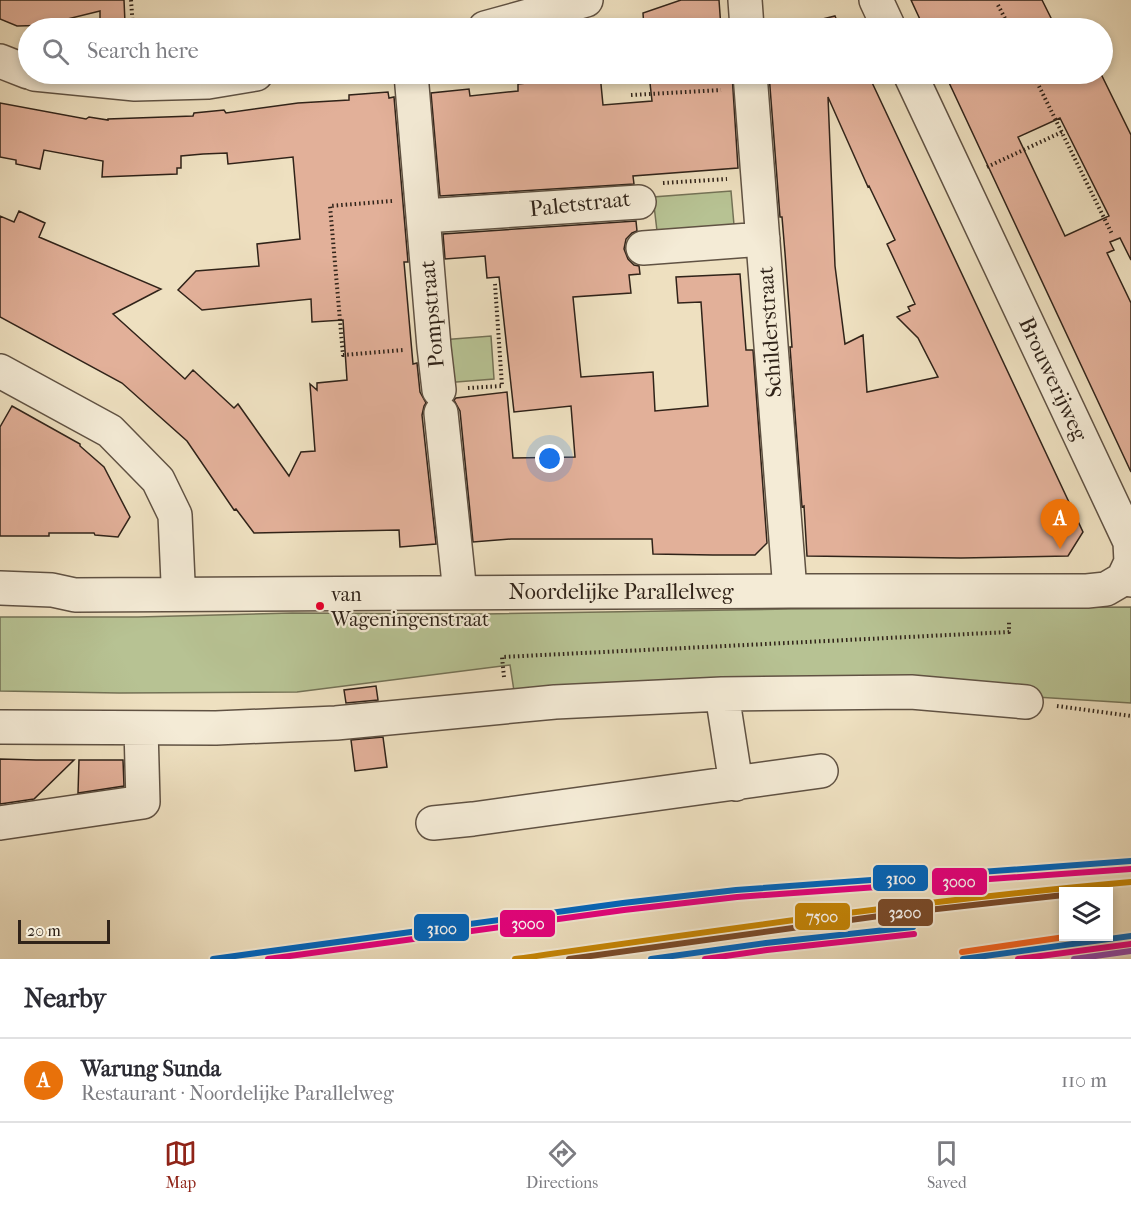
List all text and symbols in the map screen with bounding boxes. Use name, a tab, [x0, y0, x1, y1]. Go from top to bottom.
search box	[18, 18, 1113, 84]
icon: search	[39, 35, 72, 68]
text: Search here	[87, 38, 199, 64]
street label: Paletstraat	[528, 186, 632, 222]
street label: Pompstraat	[414, 259, 450, 369]
street label: Schilderstraat	[752, 265, 788, 399]
street label: Brouwerijweg	[1013, 313, 1093, 445]
your location	[535, 444, 564, 473]
pin: A	[1040, 500, 1080, 549]
street label: Noordelijke Parallelweg	[509, 579, 734, 605]
place label: van Wageningenstraat	[330, 583, 489, 631]
marker: van Wageningenstraat	[314, 600, 326, 612]
line badge: 3100	[872, 864, 929, 892]
line badge: 3000	[931, 867, 988, 896]
text: 3100	[886, 869, 916, 889]
text: 3000	[942, 872, 976, 892]
map controls	[1059, 887, 1113, 941]
button: layers	[1059, 887, 1113, 941]
line badge: 3200	[877, 898, 934, 927]
line badge: 7500	[794, 902, 851, 931]
text: 3200	[889, 903, 921, 923]
text: 7500	[805, 907, 838, 926]
line badge: 3000	[499, 909, 556, 938]
line badge: 3100	[413, 913, 470, 942]
text: 3000	[511, 914, 545, 934]
scale bar	[18, 917, 110, 944]
text: 3100	[427, 919, 457, 939]
text: 20 m	[27, 921, 61, 940]
text: Nearby	[24, 983, 106, 1014]
text: Warung Sunda	[81, 1056, 221, 1082]
text: A	[37, 1069, 50, 1092]
text: 110 m	[1061, 1069, 1107, 1092]
text: Restaurant · Noordelijke Parallelweg	[81, 1082, 394, 1105]
tab: Map	[164, 1137, 197, 1192]
tab: Directions	[526, 1137, 598, 1192]
tab: Saved	[927, 1137, 967, 1192]

